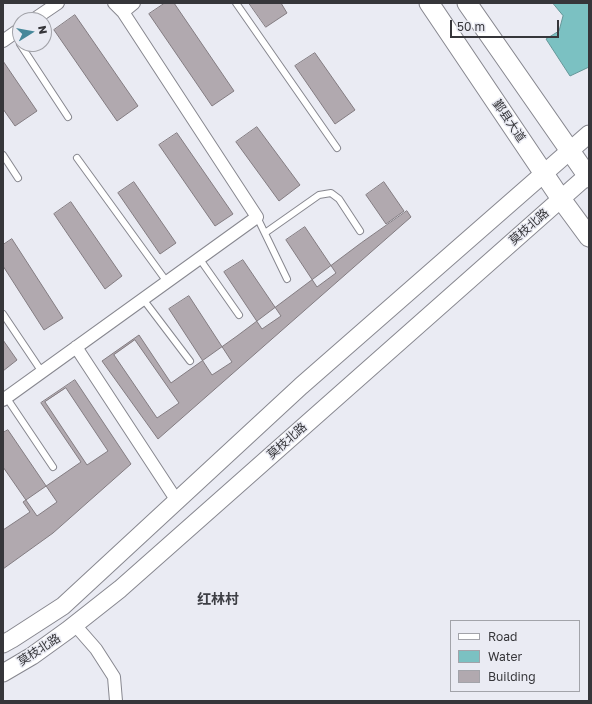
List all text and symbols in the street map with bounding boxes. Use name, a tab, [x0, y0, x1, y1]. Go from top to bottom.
north arrow	[12, 12, 52, 52]
scale bar	[452, 12, 561, 38]
text: 50 m	[457, 19, 485, 34]
text: N	[36, 24, 50, 35]
street label: 鄞县大道	[490, 97, 528, 145]
street label: 莫枝北路	[506, 206, 552, 248]
street label: 莫枝北路	[264, 420, 310, 462]
district label: 红林村	[197, 592, 239, 608]
legend	[450, 620, 580, 692]
text: Road	[488, 629, 517, 644]
street label: 莫枝北路	[15, 631, 63, 669]
text: Water	[488, 649, 522, 664]
text: Building	[488, 669, 536, 684]

